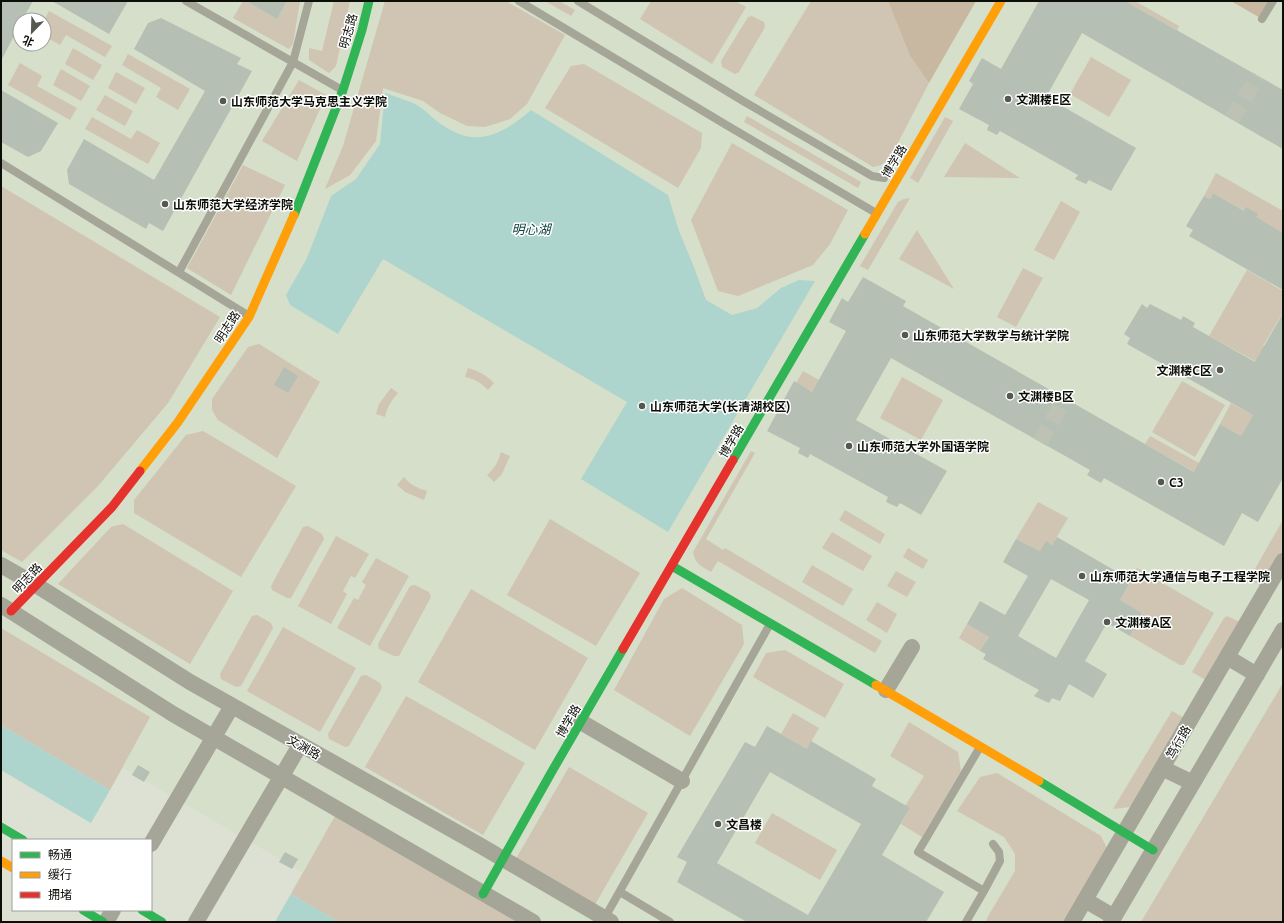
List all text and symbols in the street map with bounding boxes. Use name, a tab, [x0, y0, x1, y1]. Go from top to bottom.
north arrow	[12, 12, 52, 52]
street label: 明志路	[337, 12, 359, 50]
text: 北	[21, 34, 35, 49]
place label: 文渊楼E区	[1016, 93, 1071, 106]
marker: 文渊楼E区	[1003, 94, 1013, 104]
place label: 山东师范大学马克思主义学院	[231, 95, 387, 108]
marker: 山东师范大学马克思主义学院	[218, 96, 228, 106]
street label: 博学路	[879, 142, 909, 180]
place label: 山东师范大学经济学院	[173, 198, 293, 211]
marker: 山东师范大学经济学院	[160, 199, 170, 209]
water label: 明心湖	[511, 222, 552, 236]
street label: 明志路	[212, 308, 242, 346]
place label: 山东师范大学数学与统计学院	[913, 329, 1069, 342]
marker: 山东师范大学数学与统计学院	[900, 330, 910, 340]
place label: 文渊楼C区	[1156, 364, 1212, 377]
marker: 文渊楼C区	[1215, 365, 1225, 375]
place label: 文渊楼B区	[1018, 390, 1074, 403]
marker: 文渊楼B区	[1005, 391, 1015, 401]
place label: 山东师范大学(长清湖校区)	[650, 400, 790, 414]
marker: 山东师范大学(长清湖校区)	[637, 401, 647, 411]
street label: 博学路	[716, 422, 746, 460]
place label: 山东师范大学外国语学院	[857, 440, 989, 453]
marker: 山东师范大学外国语学院	[844, 441, 854, 451]
place label: C3	[1169, 476, 1183, 489]
marker: C3	[1156, 477, 1166, 487]
street label: 明志路	[10, 560, 44, 596]
place label: 山东师范大学通信与电子工程学院	[1090, 570, 1270, 583]
marker: 山东师范大学通信与电子工程学院	[1077, 571, 1087, 581]
place label: 文渊楼A区	[1115, 616, 1171, 629]
marker: 文渊楼A区	[1102, 617, 1112, 627]
street label: 博学路	[553, 702, 583, 740]
street label: 笃行路	[1163, 723, 1193, 761]
street label: 文渊路	[285, 733, 323, 761]
place label: 文昌楼	[726, 818, 762, 831]
marker: 文昌楼	[713, 819, 723, 829]
legend	[12, 839, 152, 911]
text: 畅通	[48, 848, 72, 861]
text: 缓行	[48, 868, 72, 881]
text: 拥堵	[48, 888, 72, 901]

